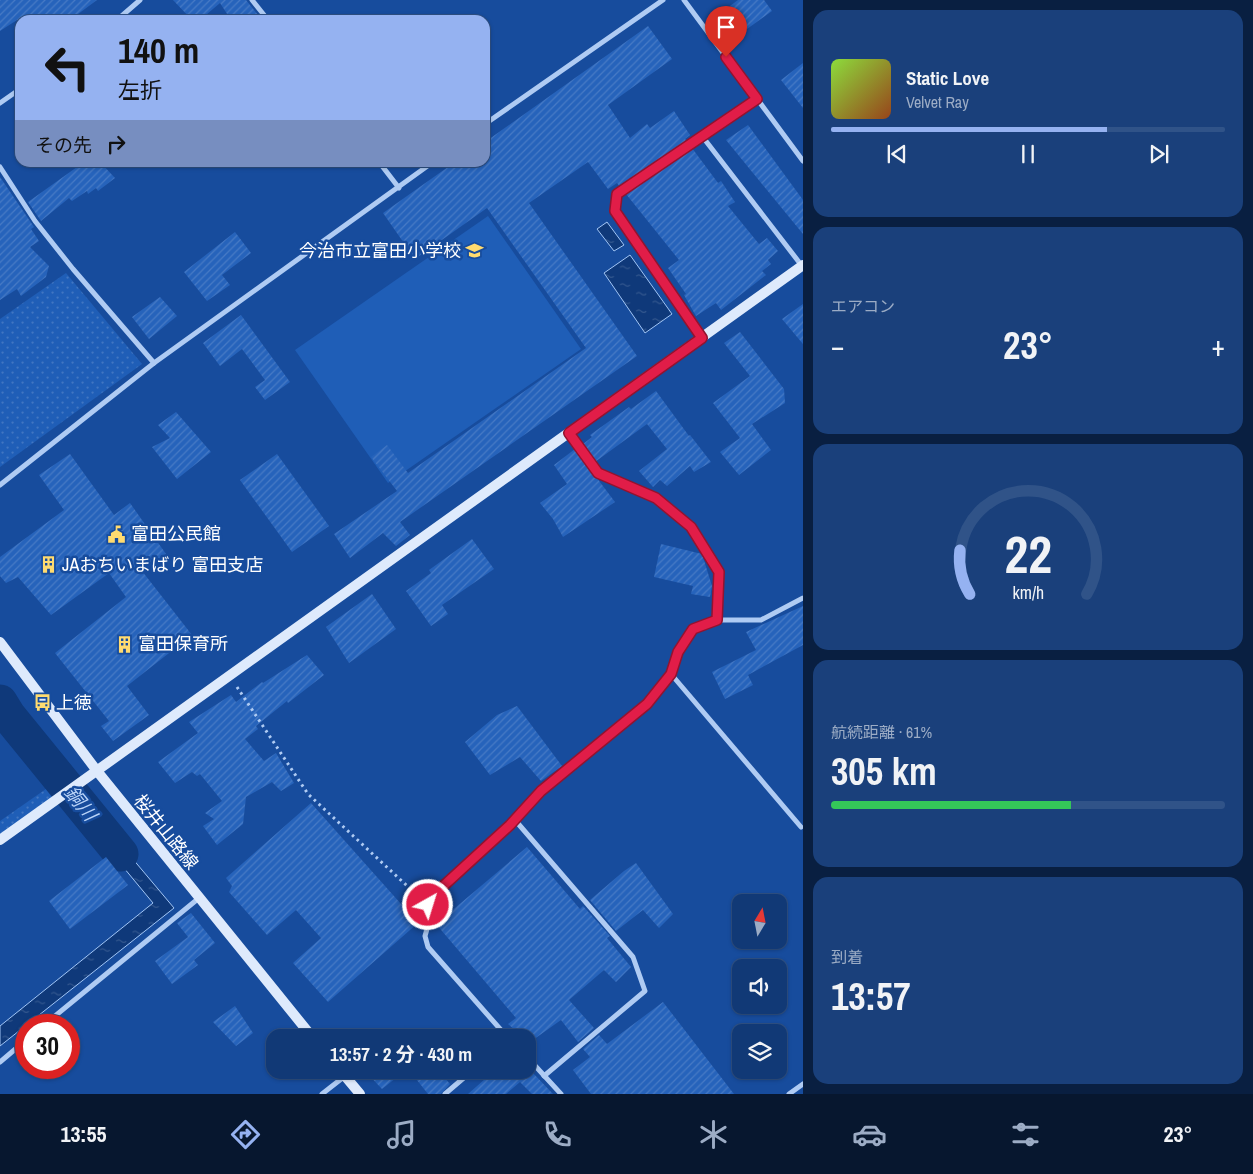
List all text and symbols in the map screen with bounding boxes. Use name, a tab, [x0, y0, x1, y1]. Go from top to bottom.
pin	[705, 6, 747, 57]
icon: arrive	[712, 13, 740, 41]
text: 140 m	[118, 27, 199, 74]
icon: left	[35, 35, 100, 100]
text: Static Love	[906, 65, 989, 91]
text: 左折	[118, 75, 162, 105]
text: Velvet Ray	[906, 91, 969, 113]
icon: right	[102, 130, 130, 158]
text: その先	[35, 132, 92, 158]
icon: previous	[883, 140, 911, 168]
icon: pause	[1014, 140, 1042, 168]
icon: next	[1145, 140, 1173, 168]
place label: 今治市立富田小学校	[299, 238, 461, 263]
school or university icon: 今治市立富田小学校	[465, 241, 485, 261]
text: エアコン	[831, 295, 895, 317]
text: 23°	[1003, 320, 1053, 371]
text: −	[831, 327, 844, 365]
text: +	[1212, 327, 1225, 365]
text: 22	[1004, 519, 1052, 589]
place label: 富田公民館	[131, 521, 221, 546]
public building icon: 富田公民館	[107, 524, 127, 544]
place label: JAおちいまばり 富田支店	[62, 552, 263, 577]
building icon: JAおちいまばり 富田支店	[38, 555, 58, 575]
text: km/h	[1012, 581, 1044, 605]
place label: 富田保育所	[138, 631, 228, 656]
building icon: 富田保育所	[114, 634, 134, 654]
place label: 上徳	[56, 690, 92, 715]
bus stop icon: 上徳	[32, 693, 52, 713]
text: 航続距離 · 61%	[831, 721, 932, 743]
text: 305 km	[831, 746, 937, 797]
water label: 銅川	[59, 780, 104, 827]
street label: 桜井山路線	[128, 789, 204, 875]
position arrow	[401, 878, 453, 930]
north arrow	[732, 894, 788, 949]
map controls	[732, 894, 787, 1079]
text: 到着	[831, 946, 863, 968]
button: sound	[732, 959, 787, 1014]
text: 13:57	[831, 971, 911, 1022]
speed limit sign: 30	[15, 1014, 80, 1079]
button: layers	[732, 1024, 787, 1079]
text: 13:57 · 2 分 · 430 m	[330, 1041, 472, 1067]
icon: directions	[228, 1117, 263, 1152]
icon: music	[384, 1117, 419, 1152]
icon: phone	[540, 1117, 575, 1152]
icon: climate	[696, 1117, 731, 1152]
icon: car	[852, 1117, 887, 1152]
icon: filters	[1008, 1117, 1043, 1152]
text: 13:55	[60, 1119, 107, 1149]
text: 23°	[1164, 1119, 1192, 1149]

